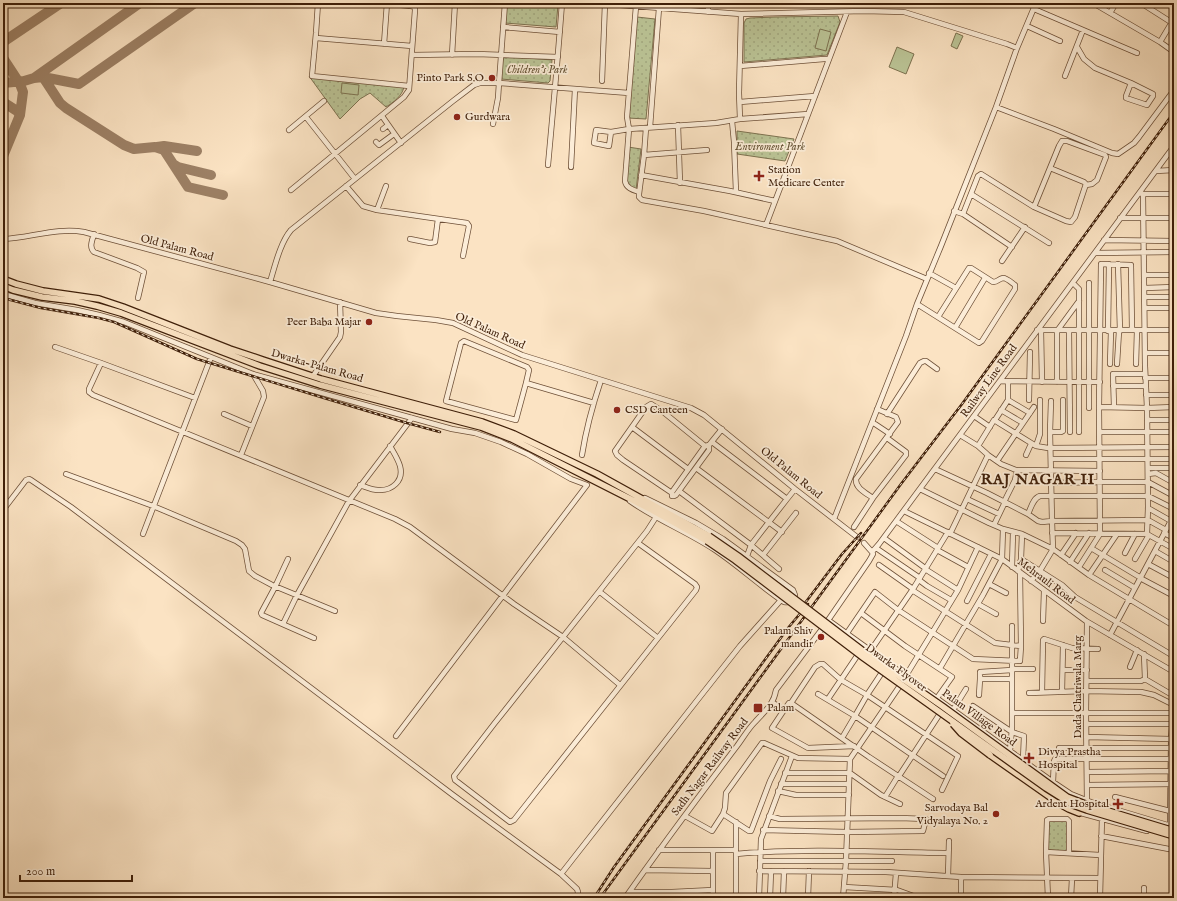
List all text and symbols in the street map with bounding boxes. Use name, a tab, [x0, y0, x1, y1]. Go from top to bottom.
park label: Children's Park	[507, 63, 568, 77]
place label: Pinto Park S.O	[417, 71, 484, 85]
marker: Pinto Park S.O	[487, 73, 497, 83]
place label: Gurdwara	[465, 110, 510, 124]
marker: Gurdwara	[452, 112, 462, 122]
park label: Enviroment Park	[734, 140, 805, 154]
place label: Station Medicare Center	[768, 163, 845, 190]
marker: Station Medicare Center	[753, 170, 765, 182]
street label: Old Palam Road	[139, 232, 215, 264]
street label: Old Palam Road	[453, 309, 527, 353]
place label: Peer Baba Majar	[287, 315, 361, 329]
marker: Peer Baba Majar	[364, 317, 374, 327]
street label: Railway Line Road	[958, 341, 1020, 420]
street label: Dwarka-Palam Road	[269, 346, 365, 386]
place label: CSD Canteen	[625, 403, 688, 417]
marker: CSD Canteen	[612, 405, 622, 415]
street label: Old Palam Road	[757, 444, 825, 502]
district label: RAJ NAGAR II	[981, 470, 1095, 489]
street label: Mehrauli Road	[1014, 555, 1078, 607]
place label: Palam Shiv mandir	[764, 624, 813, 651]
marker: Palam Shiv mandir	[816, 632, 826, 642]
street label: Dada Chatriwala Marg	[1071, 634, 1085, 739]
street label: Dwarka Flyover	[863, 641, 929, 695]
street label: Palam Village Road	[939, 686, 1019, 750]
place label: Palam	[767, 701, 795, 715]
marker: Palam	[752, 702, 764, 714]
street label: Sadh Nagar Railway Road	[669, 715, 751, 819]
place label: Divya Prastha Hospital	[1038, 745, 1101, 772]
marker: Divya Prastha Hospital	[1023, 752, 1035, 764]
place label: Ardent Hospital	[1034, 797, 1109, 811]
marker: Ardent Hospital	[1112, 798, 1124, 810]
place label: Sarvodaya Bal Vidyalaya No. 2	[916, 801, 988, 828]
marker: Sarvodaya Bal Vidyalaya No. 2	[991, 809, 1001, 819]
scale bar	[20, 857, 132, 883]
text: 200 m	[26, 864, 55, 879]

